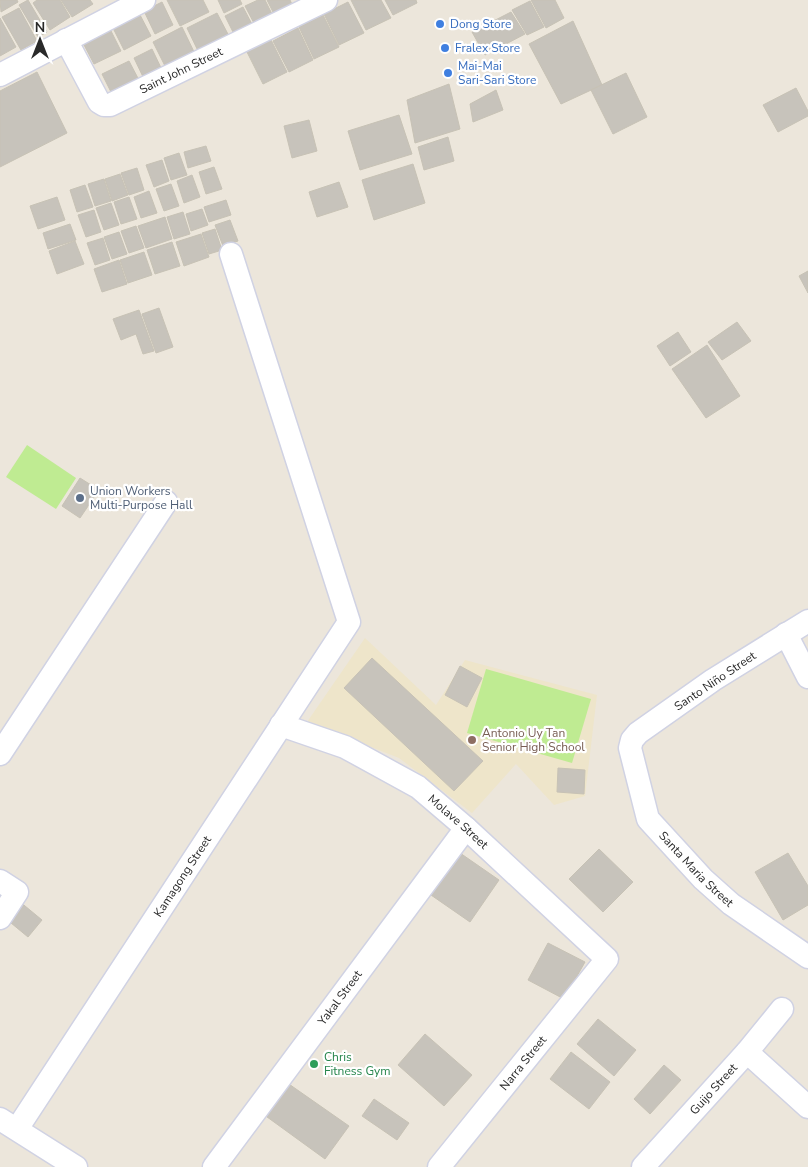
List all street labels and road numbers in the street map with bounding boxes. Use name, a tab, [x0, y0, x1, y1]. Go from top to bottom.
street label: Saint John Street	[137, 43, 226, 98]
street label: Santo Niño Street	[671, 647, 760, 714]
street label: Molave Street	[425, 791, 492, 853]
street label: Santa Maria Street	[655, 828, 738, 911]
street label: Kamagong Street	[150, 832, 215, 920]
street label: Yakal Street	[314, 966, 366, 1029]
street label: Narra Street	[496, 1032, 550, 1094]
street label: Guijo Street	[686, 1060, 741, 1118]

